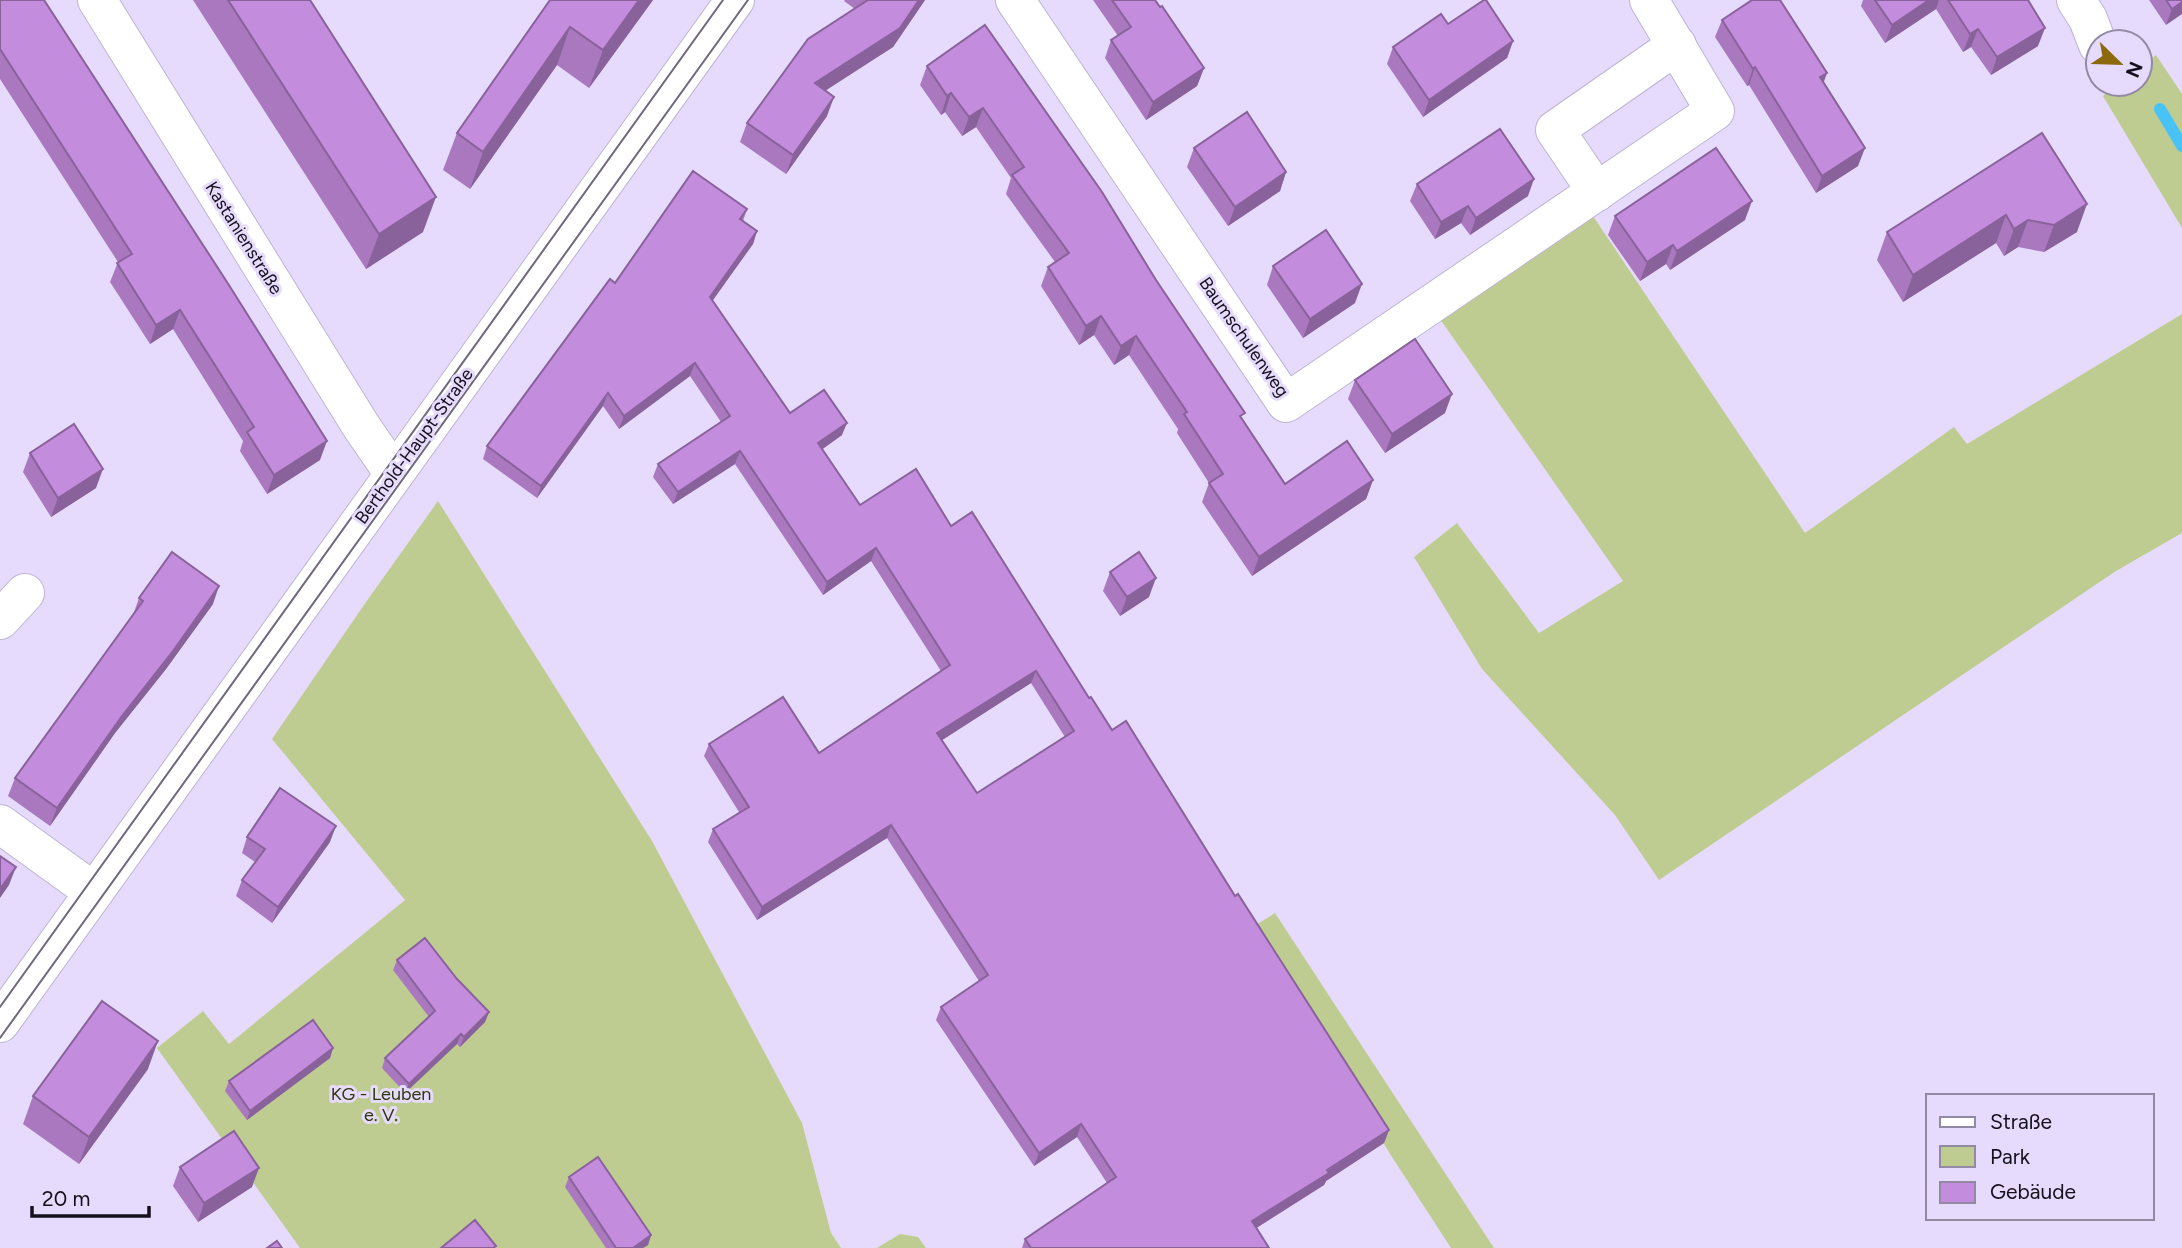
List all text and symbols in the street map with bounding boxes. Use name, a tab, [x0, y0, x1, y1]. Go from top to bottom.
north arrow	[2084, 28, 2154, 98]
text: N	[2121, 58, 2148, 81]
street label: Kastanienstraße	[201, 178, 288, 299]
street label: Baumschulenweg	[1194, 273, 1294, 401]
street label: Berthold-Haupt-Straße	[350, 364, 478, 528]
park label: KG - Leuben e. V.	[331, 1083, 431, 1126]
legend	[1926, 1094, 2154, 1220]
text: Straße	[1990, 1109, 2052, 1134]
text: Park	[1990, 1144, 2031, 1169]
scale bar	[32, 1174, 149, 1218]
text: Gebäude	[1990, 1179, 2076, 1204]
text: 20 m	[42, 1186, 90, 1211]

